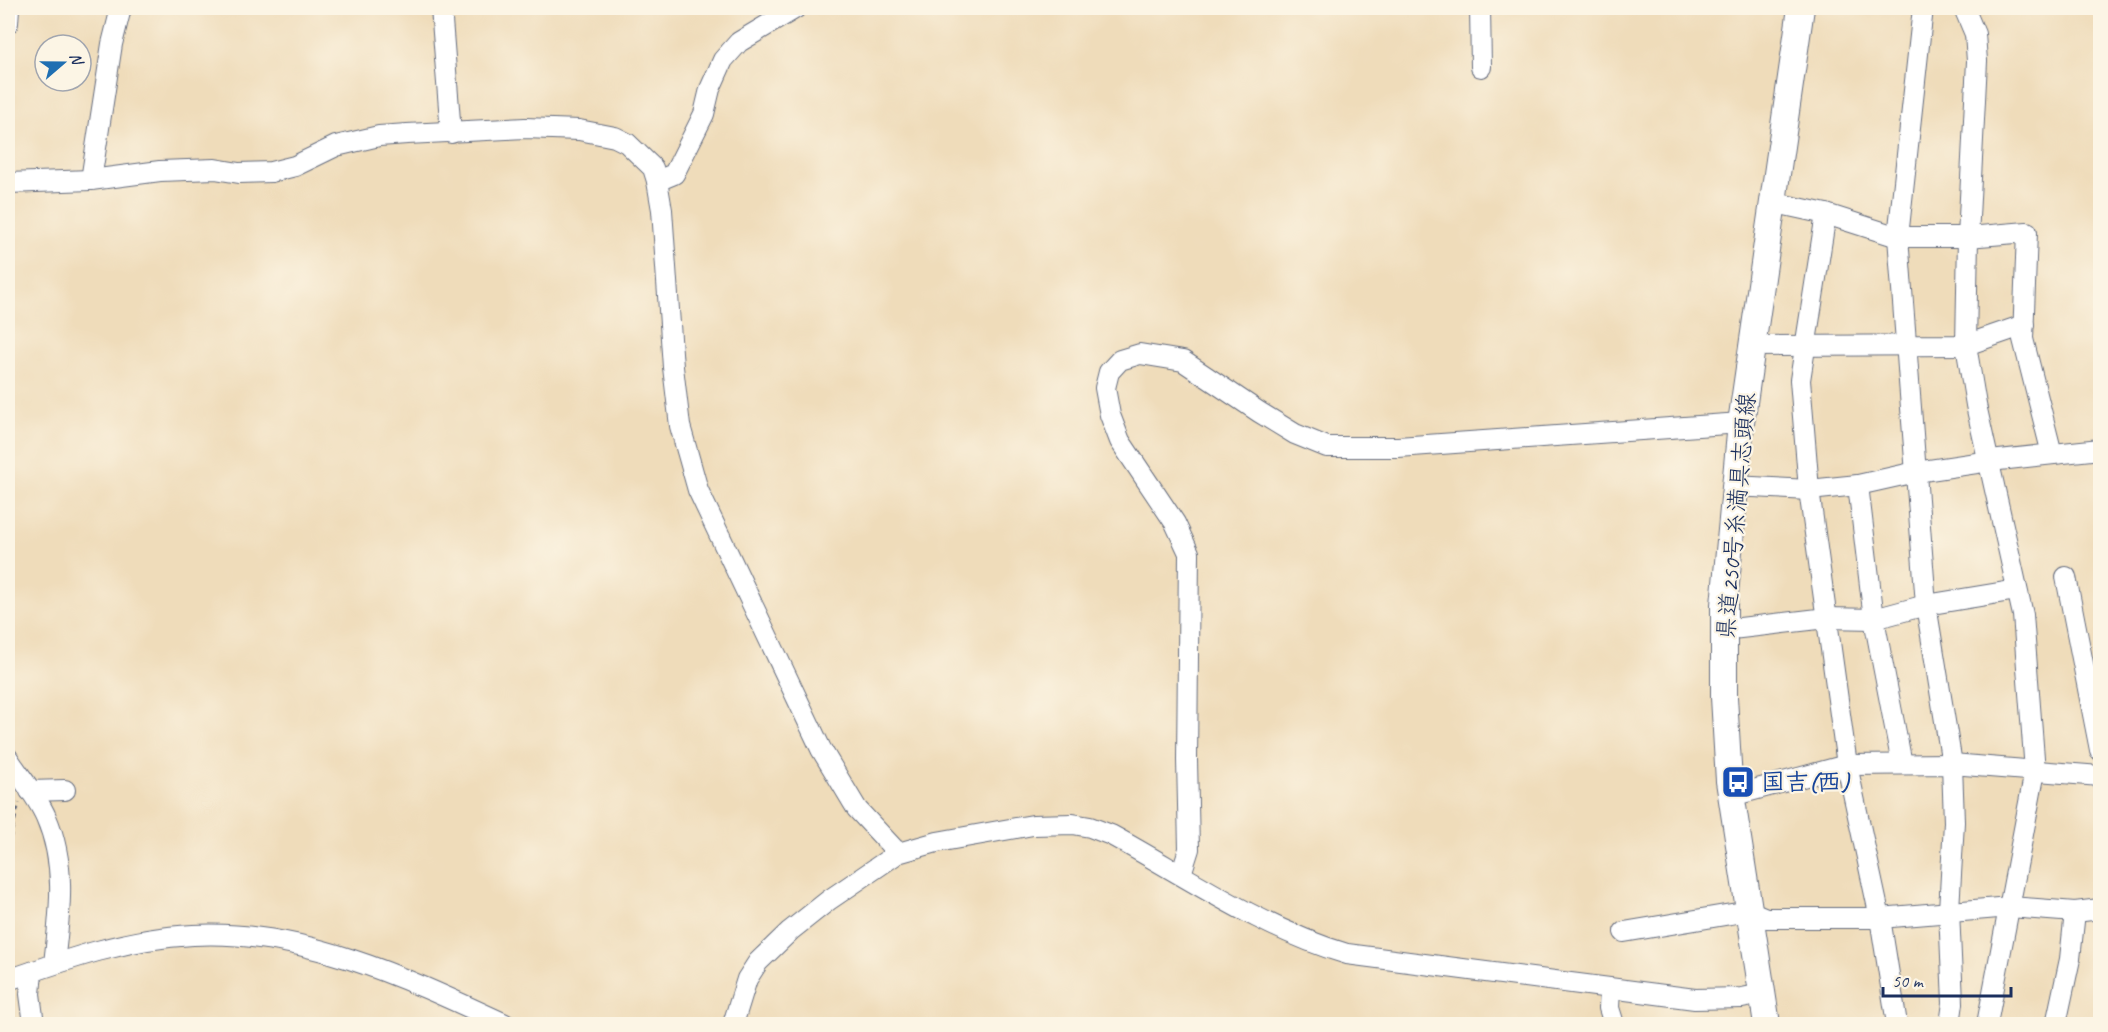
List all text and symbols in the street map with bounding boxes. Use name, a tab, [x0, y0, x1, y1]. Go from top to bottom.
north arrow	[33, 33, 93, 93]
text: N	[65, 50, 88, 69]
street label: 県道250号糸満具志頭線	[1710, 391, 1762, 641]
bus stop icon: 国吉(西)	[1720, 764, 1756, 800]
place label: 国吉(西)	[1761, 767, 1851, 797]
scale bar	[1883, 960, 2010, 998]
text: 50 m	[1892, 970, 1925, 992]

